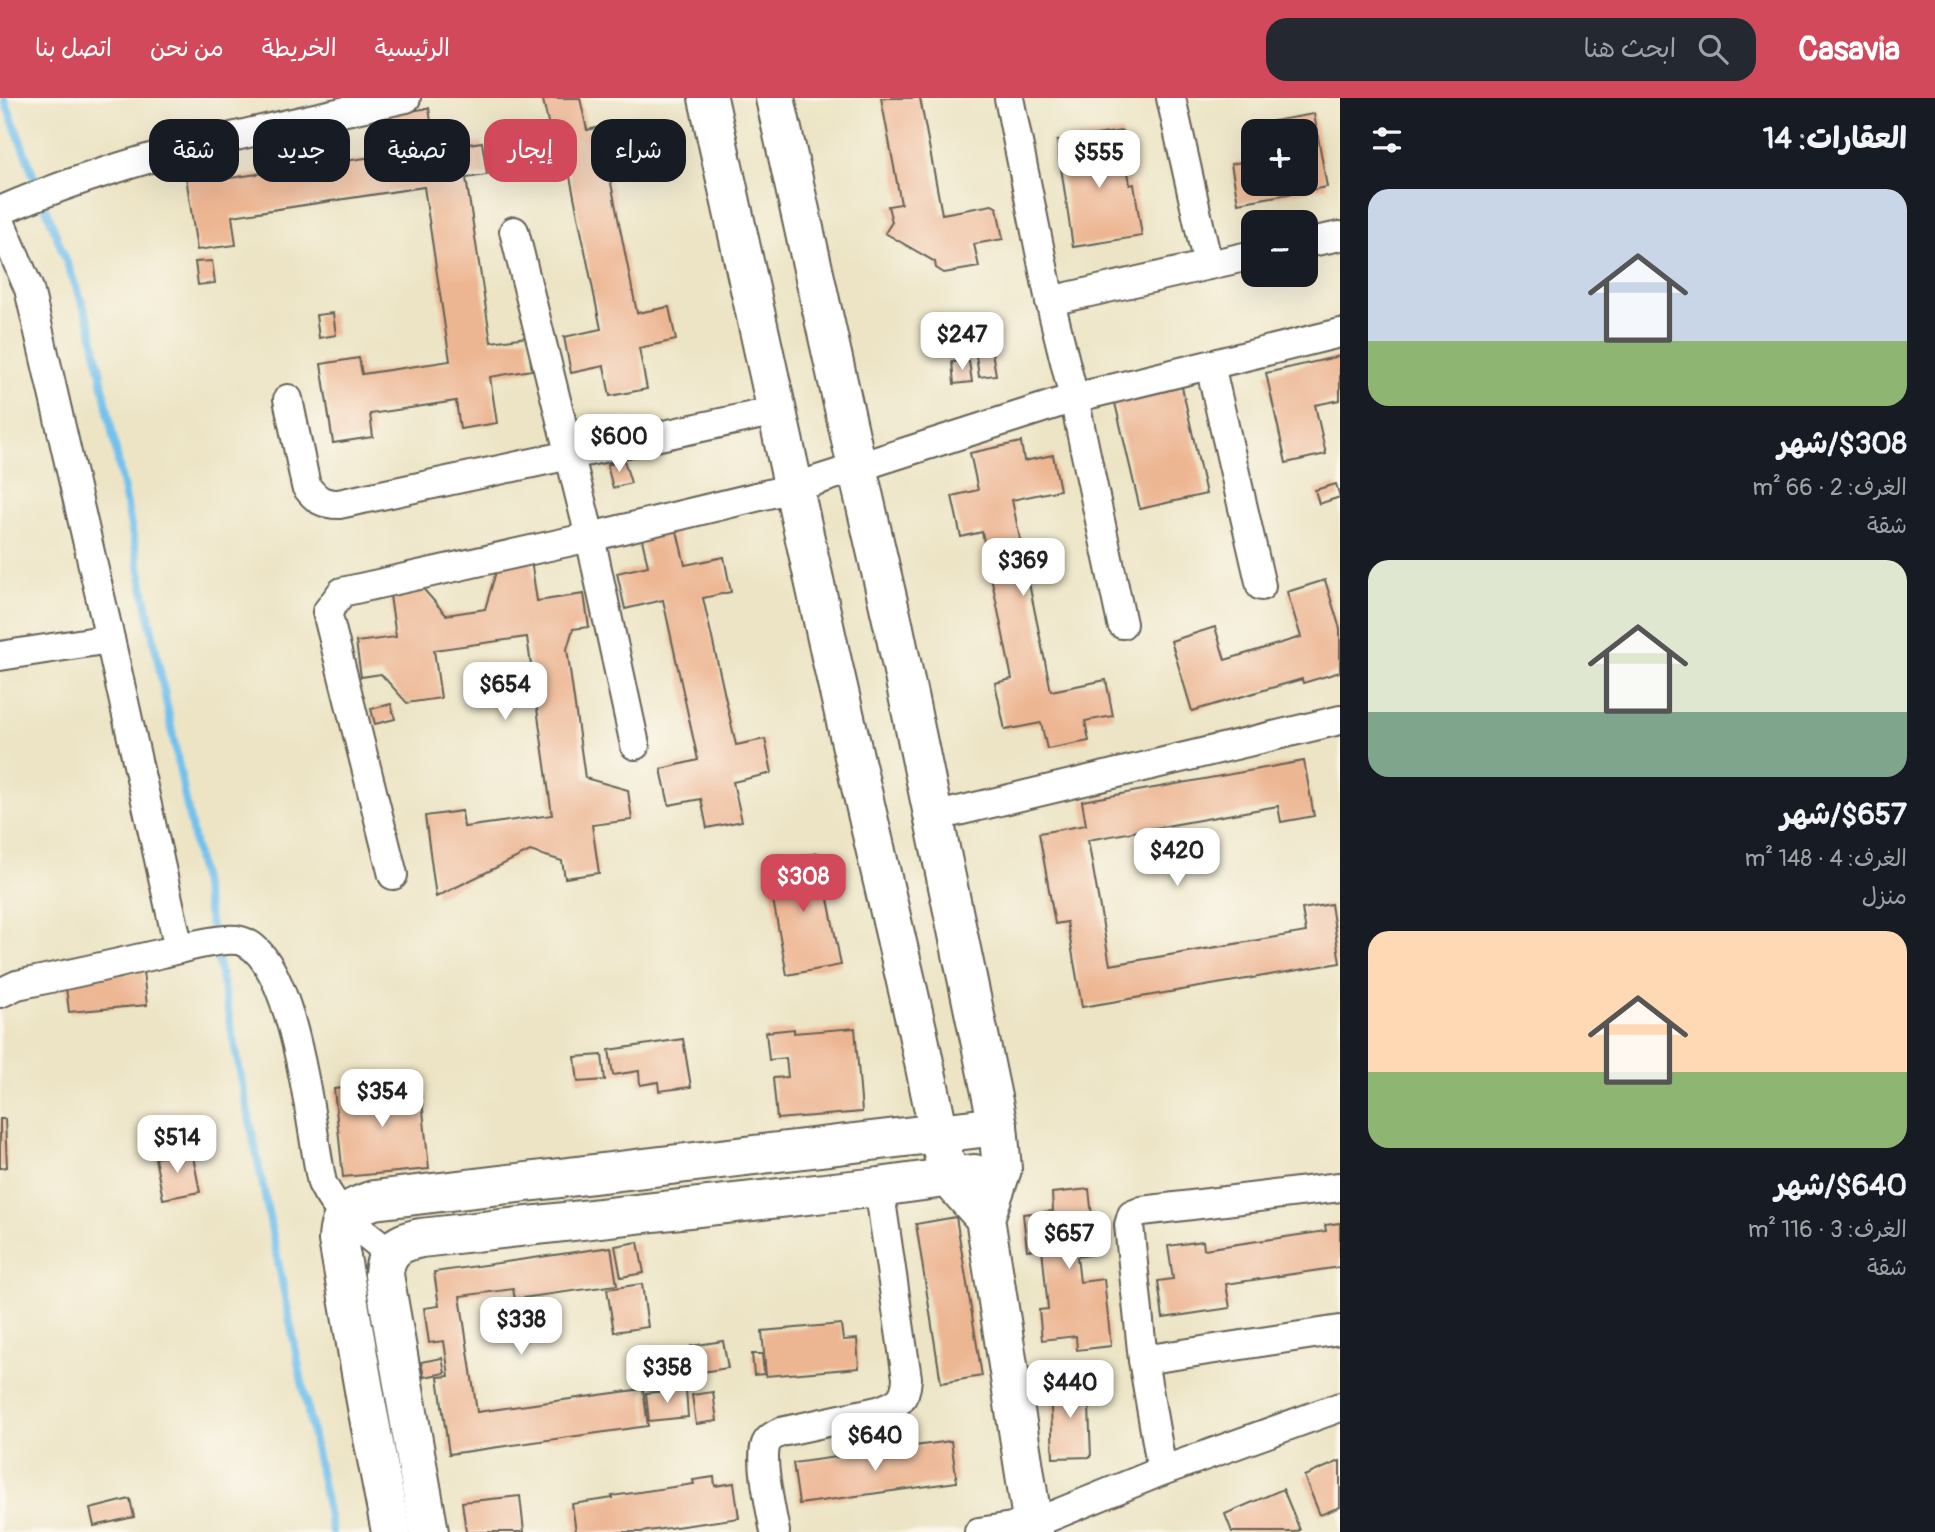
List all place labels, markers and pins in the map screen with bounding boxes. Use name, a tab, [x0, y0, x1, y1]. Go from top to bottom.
pin: $555	[1058, 130, 1140, 190]
pin: $247	[921, 313, 1003, 372]
pin: $600	[578, 414, 660, 474]
pin: $369	[982, 538, 1064, 598]
pin: $654	[464, 662, 546, 722]
pin: $420	[1136, 828, 1218, 888]
pin: $308	[762, 854, 844, 914]
pin: $354	[341, 1070, 423, 1129]
pin: $514	[136, 1116, 218, 1175]
pin: $657	[1028, 1212, 1110, 1271]
pin: $338	[480, 1298, 562, 1357]
pin: $358	[626, 1346, 708, 1405]
pin: $440	[1029, 1360, 1111, 1420]
pin: $640	[834, 1414, 916, 1473]

